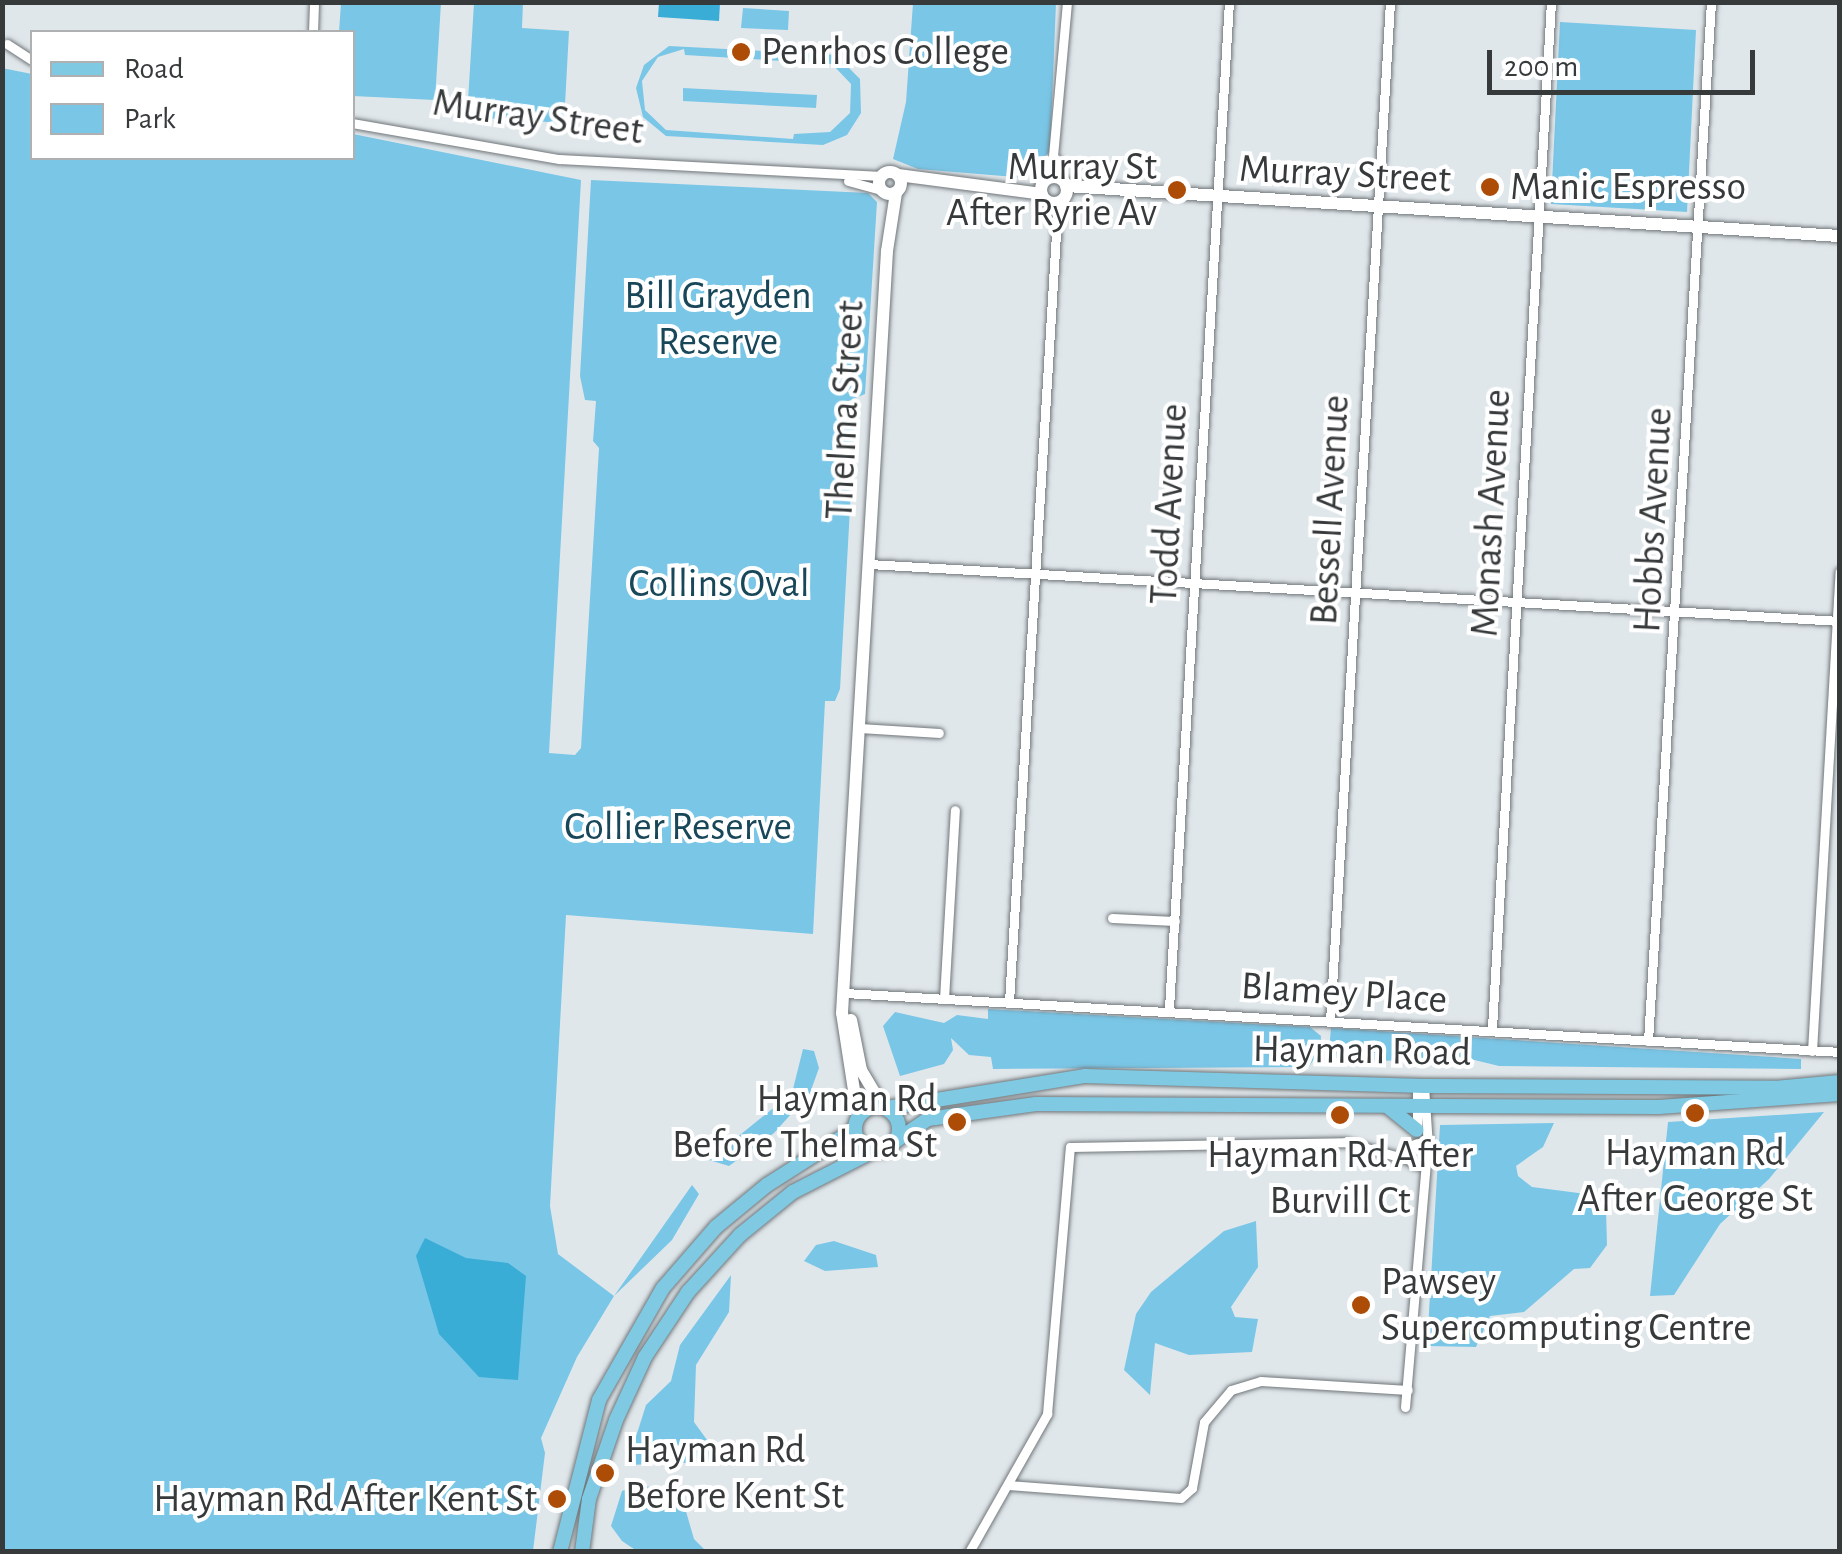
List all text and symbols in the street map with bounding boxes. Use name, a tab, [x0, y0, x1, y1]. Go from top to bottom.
place label: Penrhos College	[761, 28, 1009, 76]
legend	[30, 30, 355, 160]
scale bar	[1492, 30, 1760, 92]
marker: Penrhos College	[730, 41, 752, 63]
text: 200 m	[1504, 52, 1578, 82]
text: Road	[124, 54, 184, 84]
street label: Murray Street	[430, 78, 646, 156]
text: Park	[124, 104, 176, 134]
place label: Murray St After Ryrie Av	[946, 143, 1157, 237]
street label: Murray Street	[1238, 144, 1452, 204]
place label: Manic Espresso	[1510, 163, 1746, 211]
marker: Manic Espresso	[1479, 176, 1501, 198]
marker: Murray St After Ryrie Av	[1166, 179, 1188, 201]
park label: Bill Grayden Reserve	[624, 272, 812, 366]
street label: Thelma Street	[815, 299, 875, 521]
street label: Monash Avenue	[1461, 388, 1521, 638]
street label: Bessell Avenue	[1300, 394, 1360, 626]
street label: Todd Avenue	[1140, 402, 1198, 606]
street label: Hobbs Avenue	[1623, 406, 1683, 634]
park label: Collins Oval	[628, 560, 810, 608]
park label: Collier Reserve	[564, 803, 792, 851]
street label: Blamey Place	[1239, 962, 1449, 1024]
street label: Hayman Road	[1252, 1025, 1472, 1077]
place label: Hayman Rd Before Thelma St	[672, 1075, 937, 1169]
marker: Hayman Rd After George St	[1684, 1102, 1706, 1124]
marker: Hayman Rd After Burvill Ct	[1329, 1104, 1351, 1126]
marker: Hayman Rd Before Thelma St	[946, 1111, 968, 1133]
place label: Hayman Rd After George St	[1577, 1129, 1813, 1223]
place label: Hayman Rd After Burvill Ct	[1207, 1131, 1473, 1225]
place label: Pawsey Supercomputing Centre	[1381, 1258, 1752, 1352]
marker: Pawsey Supercomputing Centre	[1350, 1294, 1372, 1316]
place label: Hayman Rd Before Kent St	[625, 1426, 844, 1520]
marker: Hayman Rd Before Kent St	[594, 1462, 616, 1484]
place label: Hayman Rd After Kent St	[153, 1475, 537, 1523]
marker: Hayman Rd After Kent St	[546, 1488, 568, 1510]

